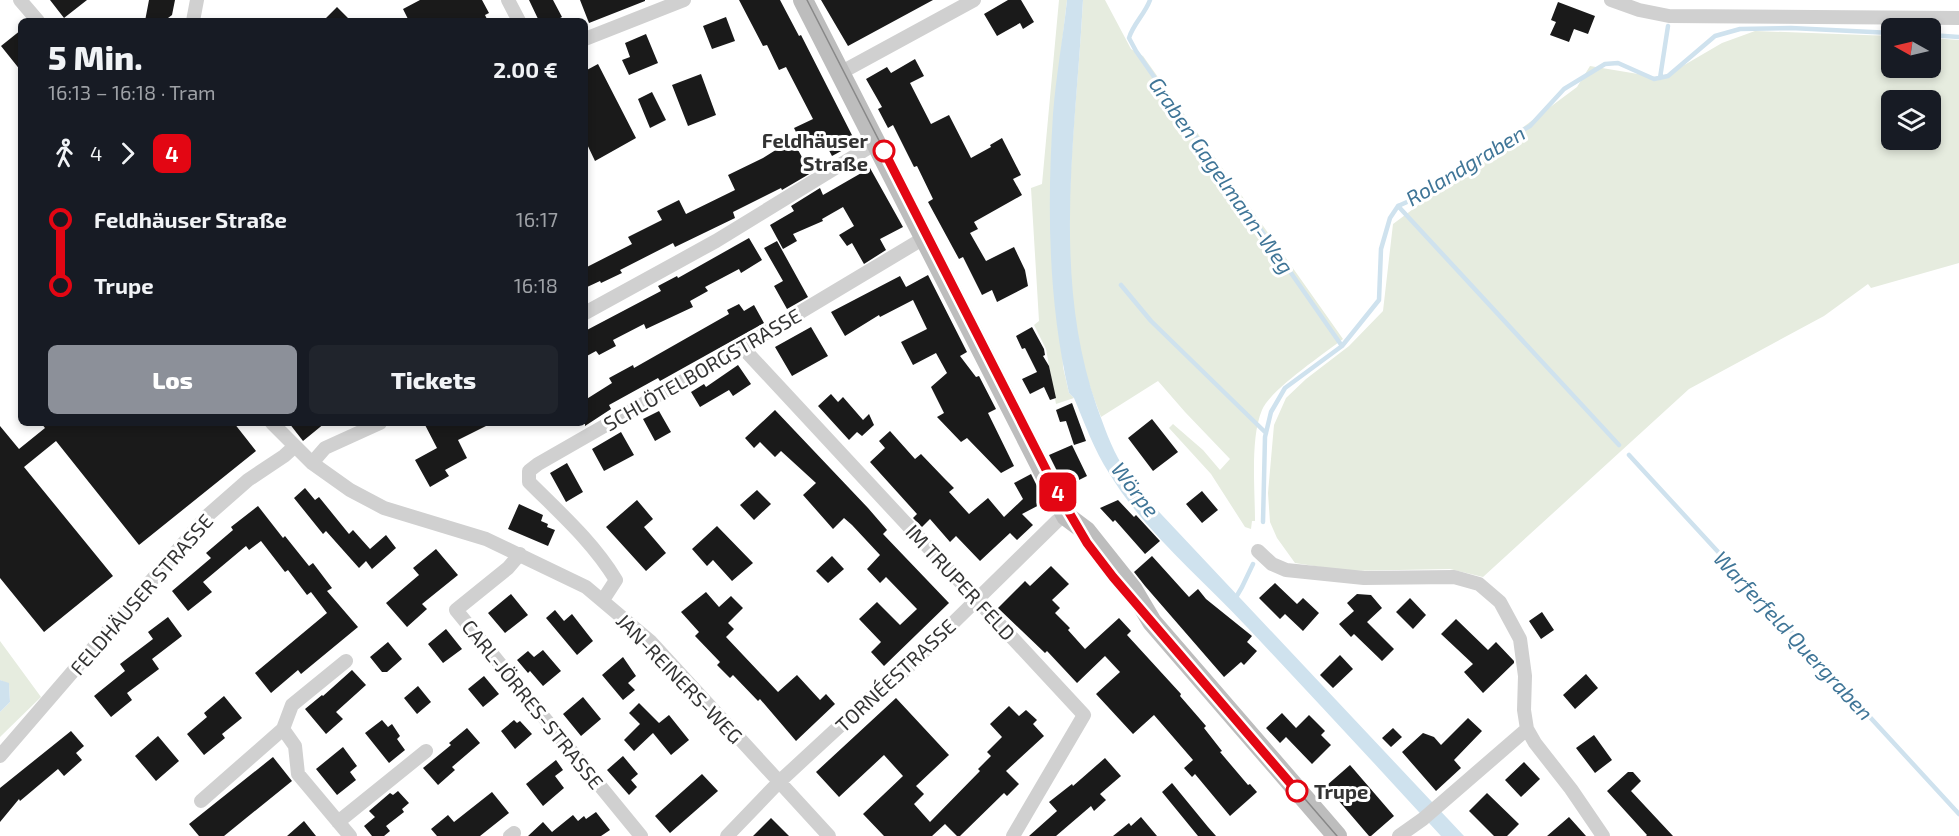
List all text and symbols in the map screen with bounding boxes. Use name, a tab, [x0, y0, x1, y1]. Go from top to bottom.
north arrow	[1881, 18, 1941, 78]
map controls	[1881, 18, 1941, 150]
text: 5 Min.	[48, 37, 143, 77]
text: 2.00 €	[493, 56, 558, 82]
water label: Graben Gagelmann-Weg	[1144, 72, 1300, 278]
text: 16:13 – 16:18 · Tram	[48, 80, 216, 104]
button: layers	[1881, 90, 1941, 150]
water label: Rolandgraben	[1401, 120, 1529, 210]
place label: Feldhäuser Straße	[762, 128, 868, 175]
icon: walk	[48, 137, 81, 170]
icon: forward	[111, 137, 144, 170]
marker: Feldhäuser Straße	[873, 140, 895, 162]
text: 4	[90, 141, 102, 165]
text: 4	[165, 141, 179, 166]
text: Feldhäuser Straße	[94, 206, 287, 232]
text: 16:17	[516, 207, 558, 231]
text: Trupe	[94, 272, 154, 298]
text: 16:18	[514, 273, 558, 297]
street label: SCHLÖTELBORGSTRASSE	[599, 303, 805, 435]
button: Los	[48, 345, 297, 414]
button: Tickets	[309, 345, 558, 414]
water label: Wörpe	[1107, 456, 1165, 522]
line badge: 4	[1038, 472, 1078, 512]
text: 4	[1051, 480, 1065, 505]
street label: FELDHÄUSER STRASSE	[65, 509, 217, 679]
street label: IM TRUPER FELD	[901, 519, 1021, 645]
water label: Warferfeld Quergraben	[1708, 545, 1879, 726]
street label: JAN-REINERS-WEG	[612, 608, 748, 748]
street label: TORNÉESTRASSE	[830, 613, 960, 737]
street label: CARL-JÖRRES-STRASSE	[457, 614, 609, 794]
place label: Trupe	[1314, 779, 1368, 803]
marker: Trupe	[1286, 780, 1308, 802]

